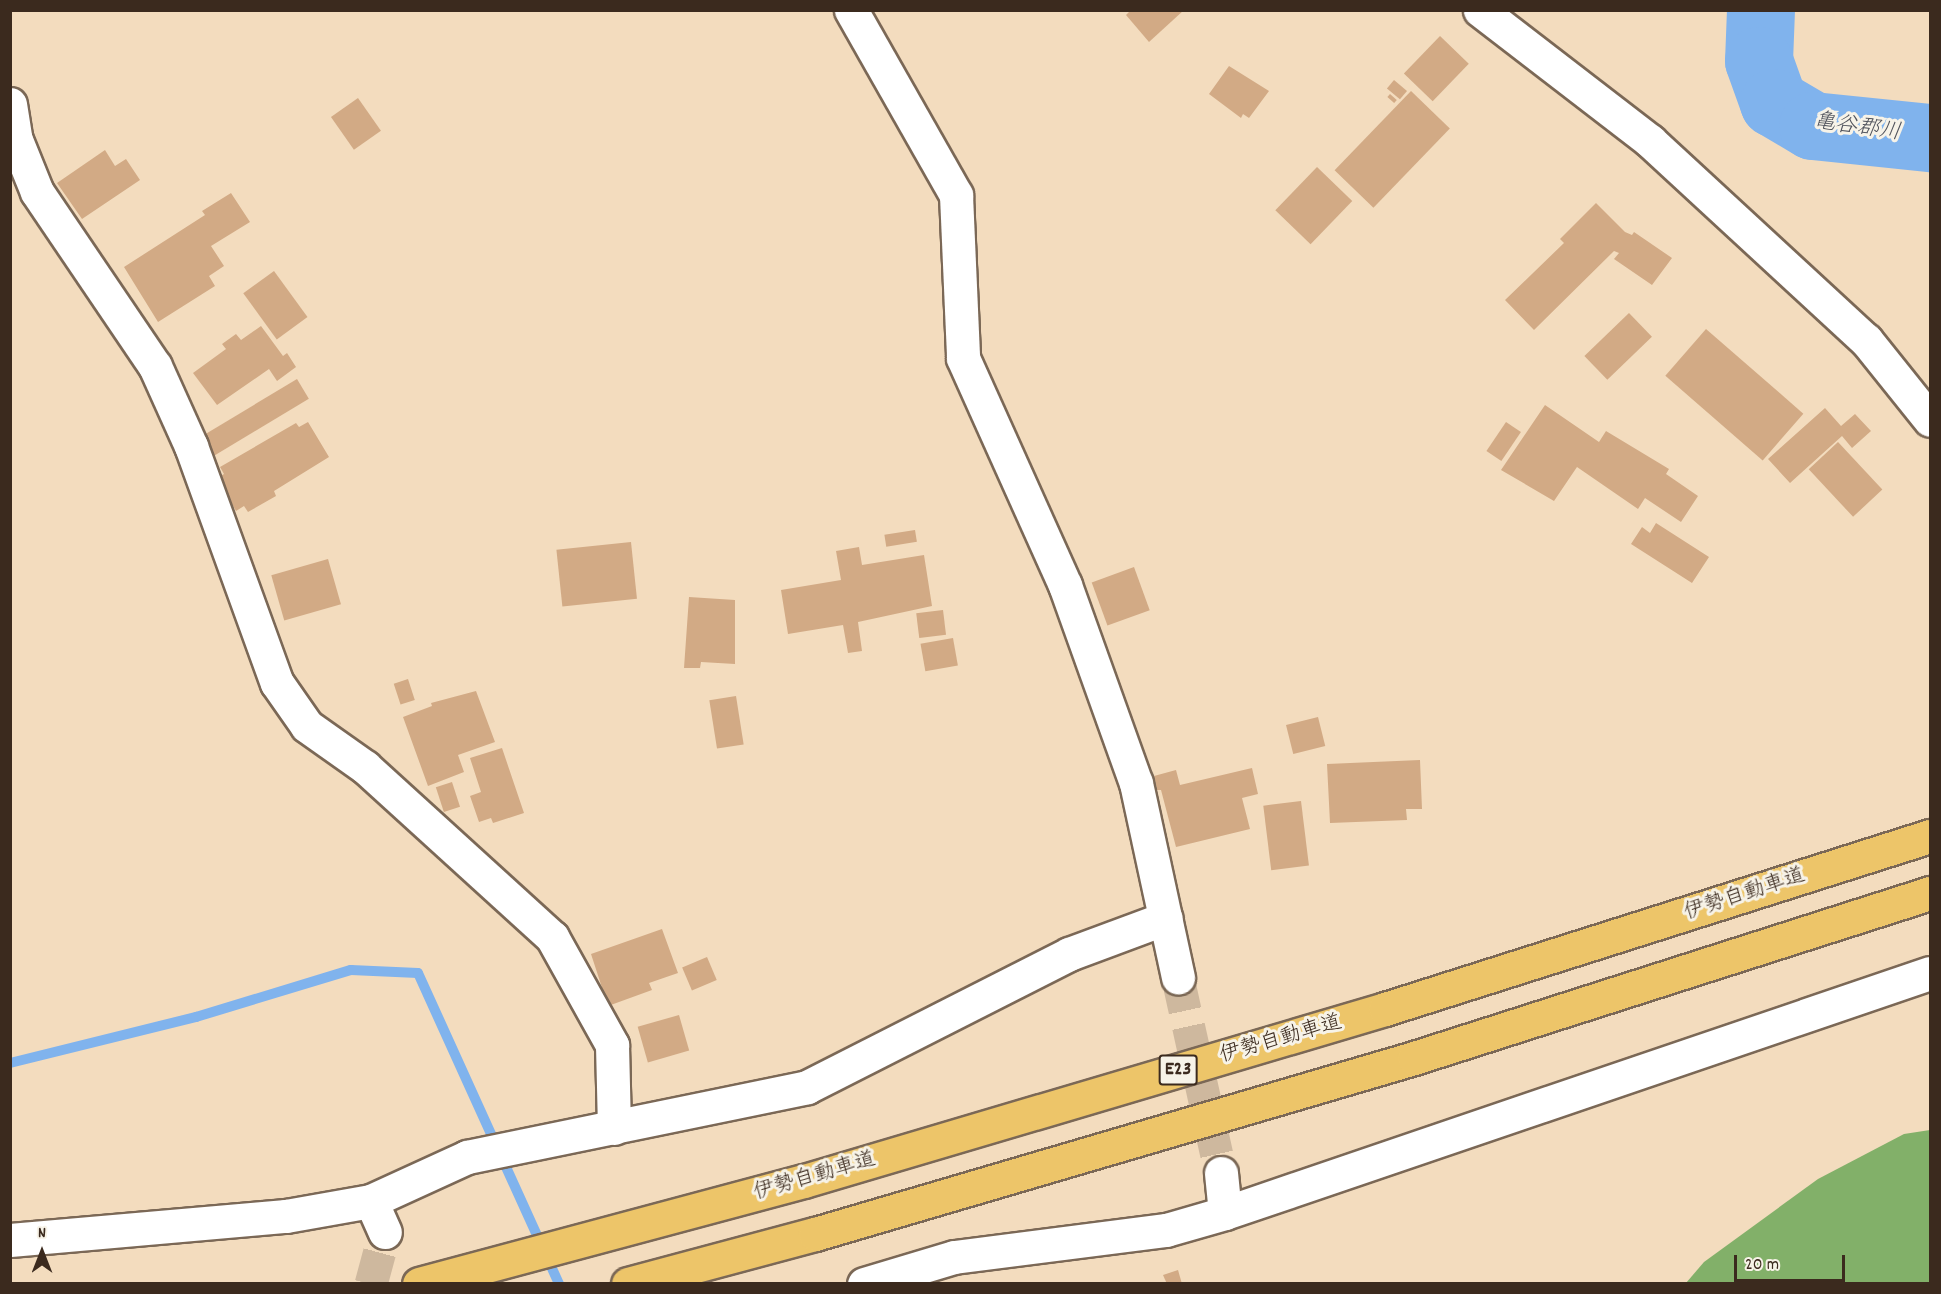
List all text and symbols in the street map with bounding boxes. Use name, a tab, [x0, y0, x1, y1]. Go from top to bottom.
water label: 亀谷郡川	[1812, 109, 1902, 147]
street label: 伊勢自動車道	[1681, 864, 1809, 926]
street label: 伊勢自動車道	[1217, 1011, 1345, 1069]
road number: E23	[1158, 1053, 1198, 1087]
street label: 伊勢自動車道	[751, 1148, 879, 1206]
north arrow	[12, 1222, 72, 1282]
text: N	[38, 1222, 46, 1245]
scale bar	[1737, 1243, 1848, 1281]
text: 20 m	[1745, 1253, 1779, 1278]

